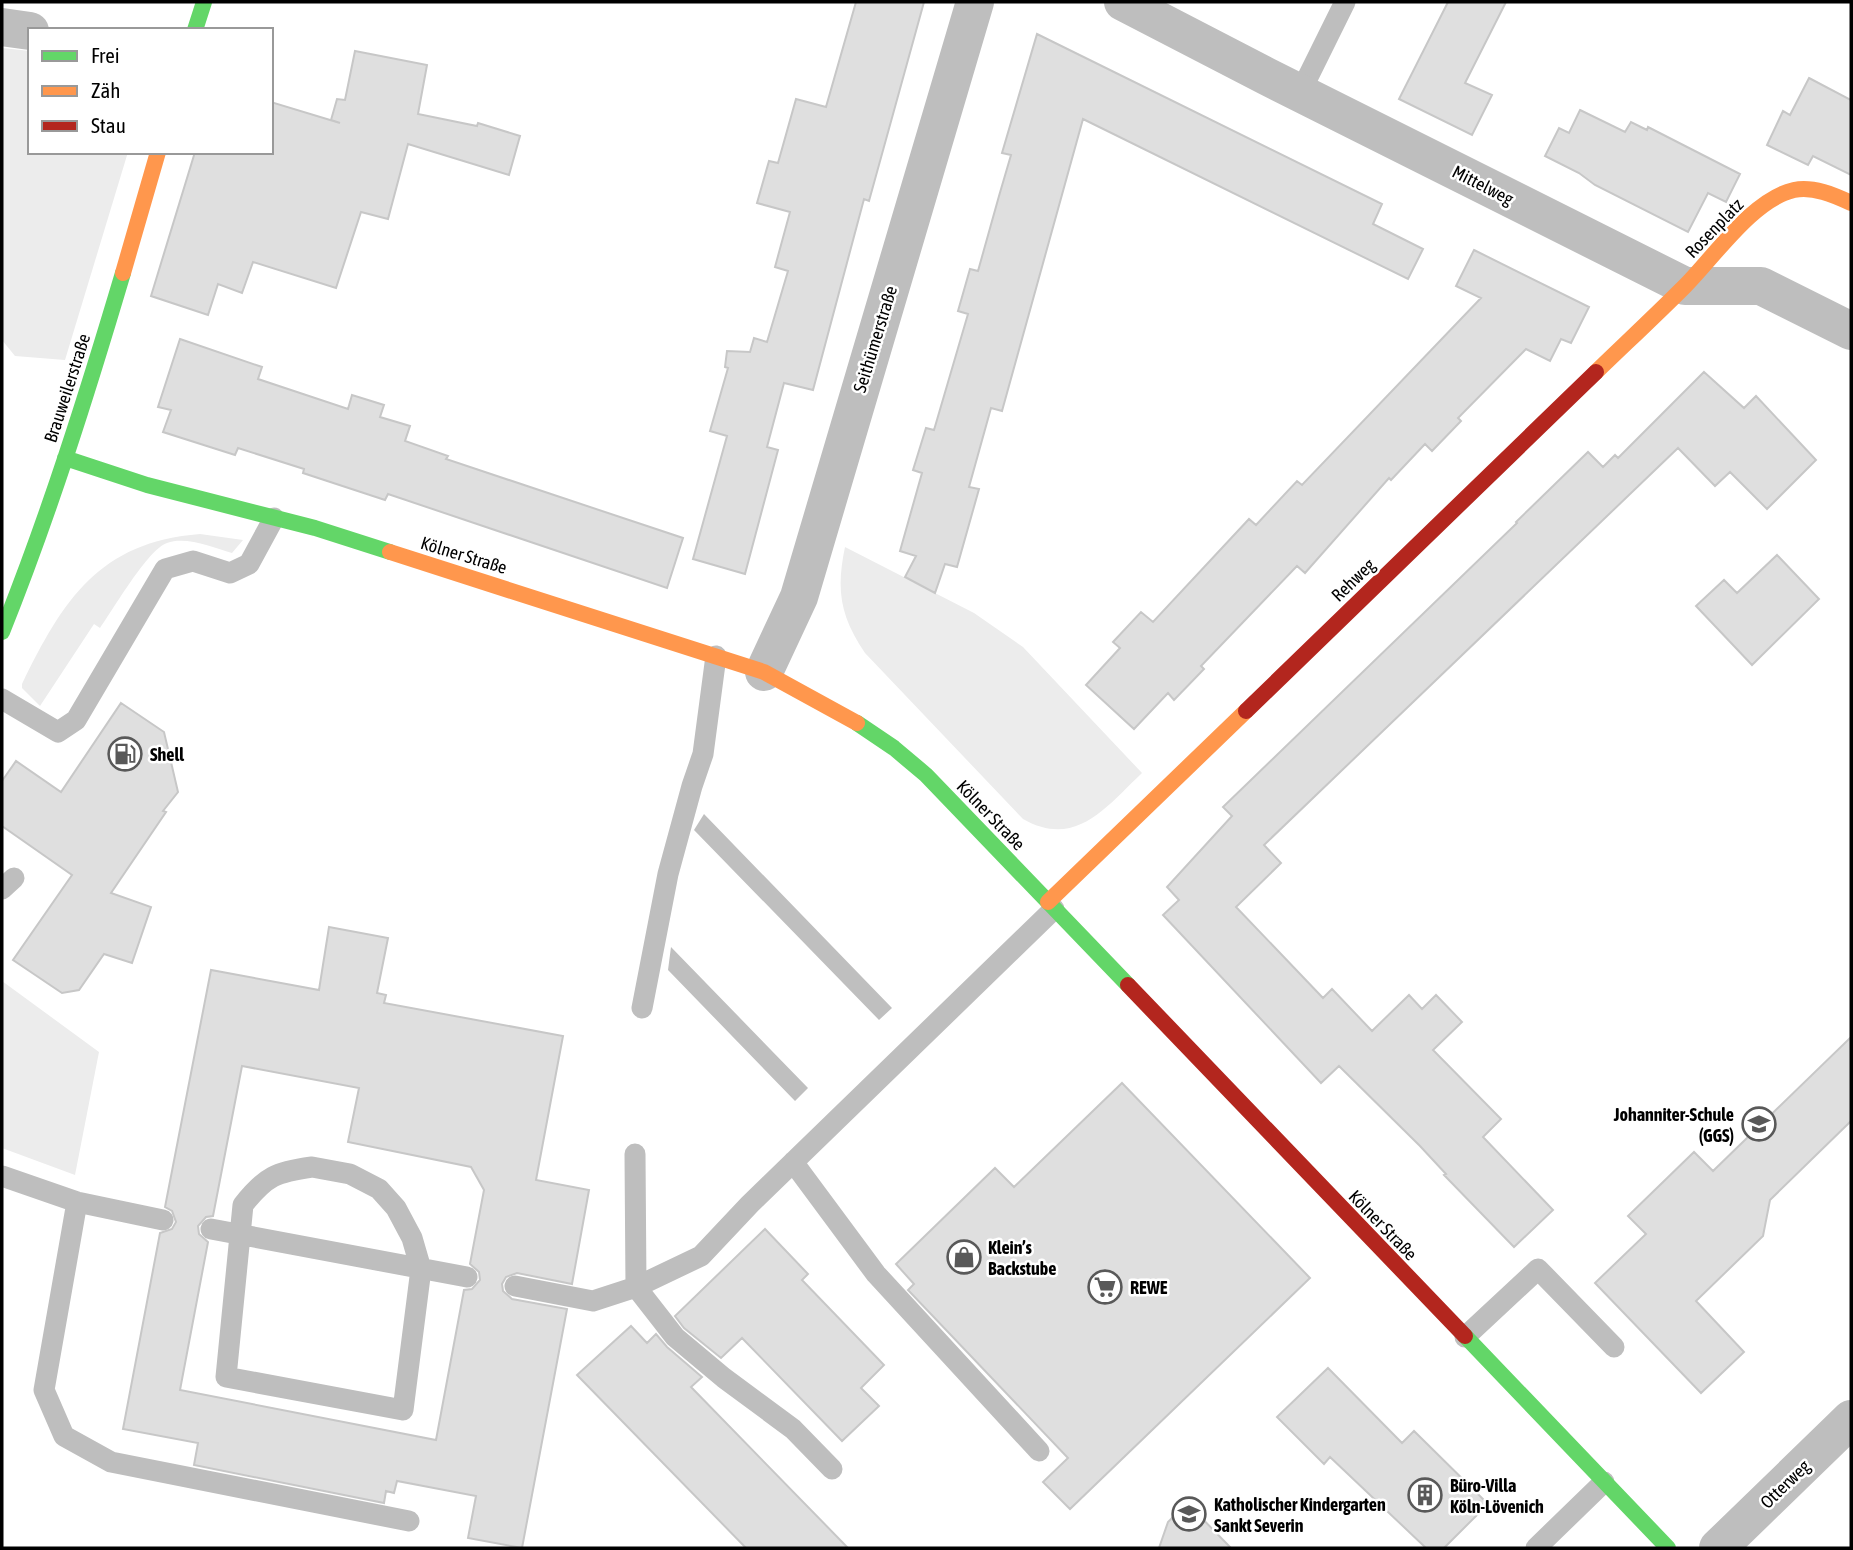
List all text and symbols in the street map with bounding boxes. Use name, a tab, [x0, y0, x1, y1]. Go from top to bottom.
legend	[28, 28, 273, 154]
text: Frei	[91, 43, 120, 67]
text: Zäh	[91, 78, 120, 102]
text: Stau	[91, 113, 126, 137]
street label: Mittelweg	[1449, 161, 1517, 209]
street label: Rosenplatz	[1681, 194, 1748, 262]
street label: Seithümerstraße	[849, 283, 901, 395]
street label: Brauweilerstraße	[40, 331, 94, 445]
street label: Kölner Straße	[418, 532, 510, 578]
street label: Rehweg	[1327, 554, 1379, 606]
fuel station icon: Shell	[106, 735, 144, 773]
place label: Shell	[150, 744, 184, 765]
street label: Kölner Straße	[953, 776, 1029, 854]
place label: Johanniter-Schule (GGS)	[1613, 1104, 1734, 1146]
school or university icon: Johanniter-Schule (GGS)	[1740, 1105, 1778, 1143]
street label: Kölner Straße	[1345, 1186, 1421, 1264]
place label: Klein’s Backstube	[988, 1237, 1056, 1279]
shop icon: Klein’s Backstube	[945, 1238, 983, 1276]
supermarket icon: REWE	[1086, 1268, 1124, 1306]
place label: REWE	[1130, 1277, 1168, 1298]
street label: Otterweg	[1756, 1455, 1814, 1513]
place label: Büro-Villa Köln-Lövenich	[1450, 1475, 1544, 1517]
building icon: Büro-Villa Köln-Lövenich	[1406, 1476, 1444, 1514]
place label: Katholischer Kindergarten Sankt Severin	[1214, 1494, 1386, 1536]
school or university icon: Katholischer Kindergarten Sankt Severin	[1170, 1495, 1208, 1533]

